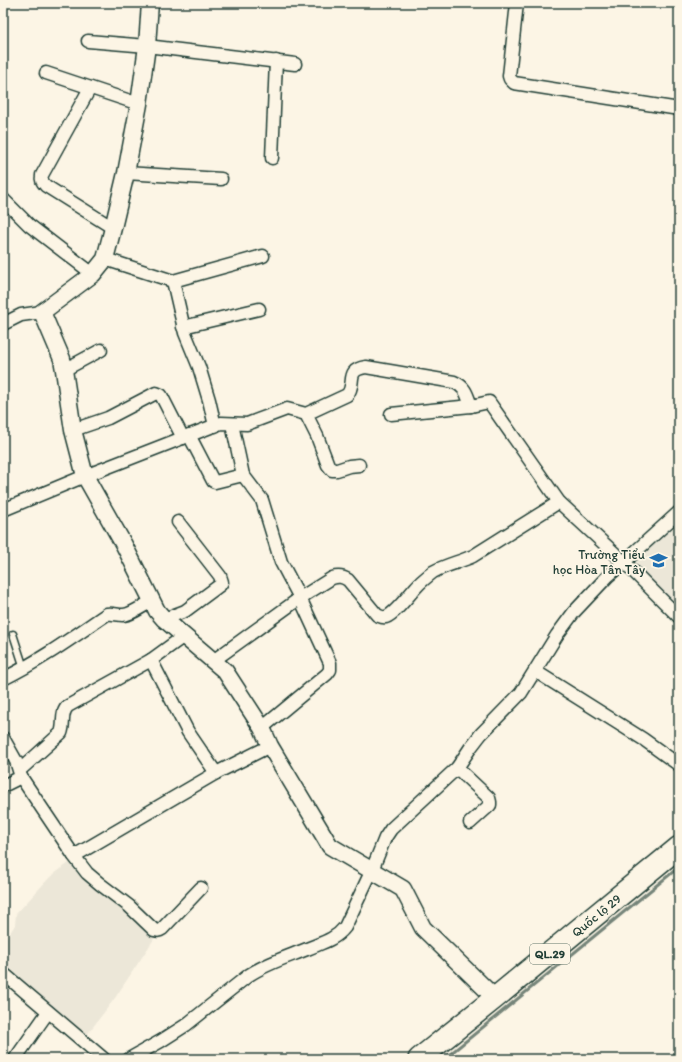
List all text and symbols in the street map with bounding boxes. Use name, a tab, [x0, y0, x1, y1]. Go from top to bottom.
place label: Trường Tiểu học Hòa Tân Tây	[553, 547, 645, 577]
school or university icon: Trường Tiểu học Hòa Tân Tây	[648, 551, 668, 571]
street label: Quốc lộ 29	[568, 890, 624, 940]
road number: QL.29	[530, 944, 570, 964]

